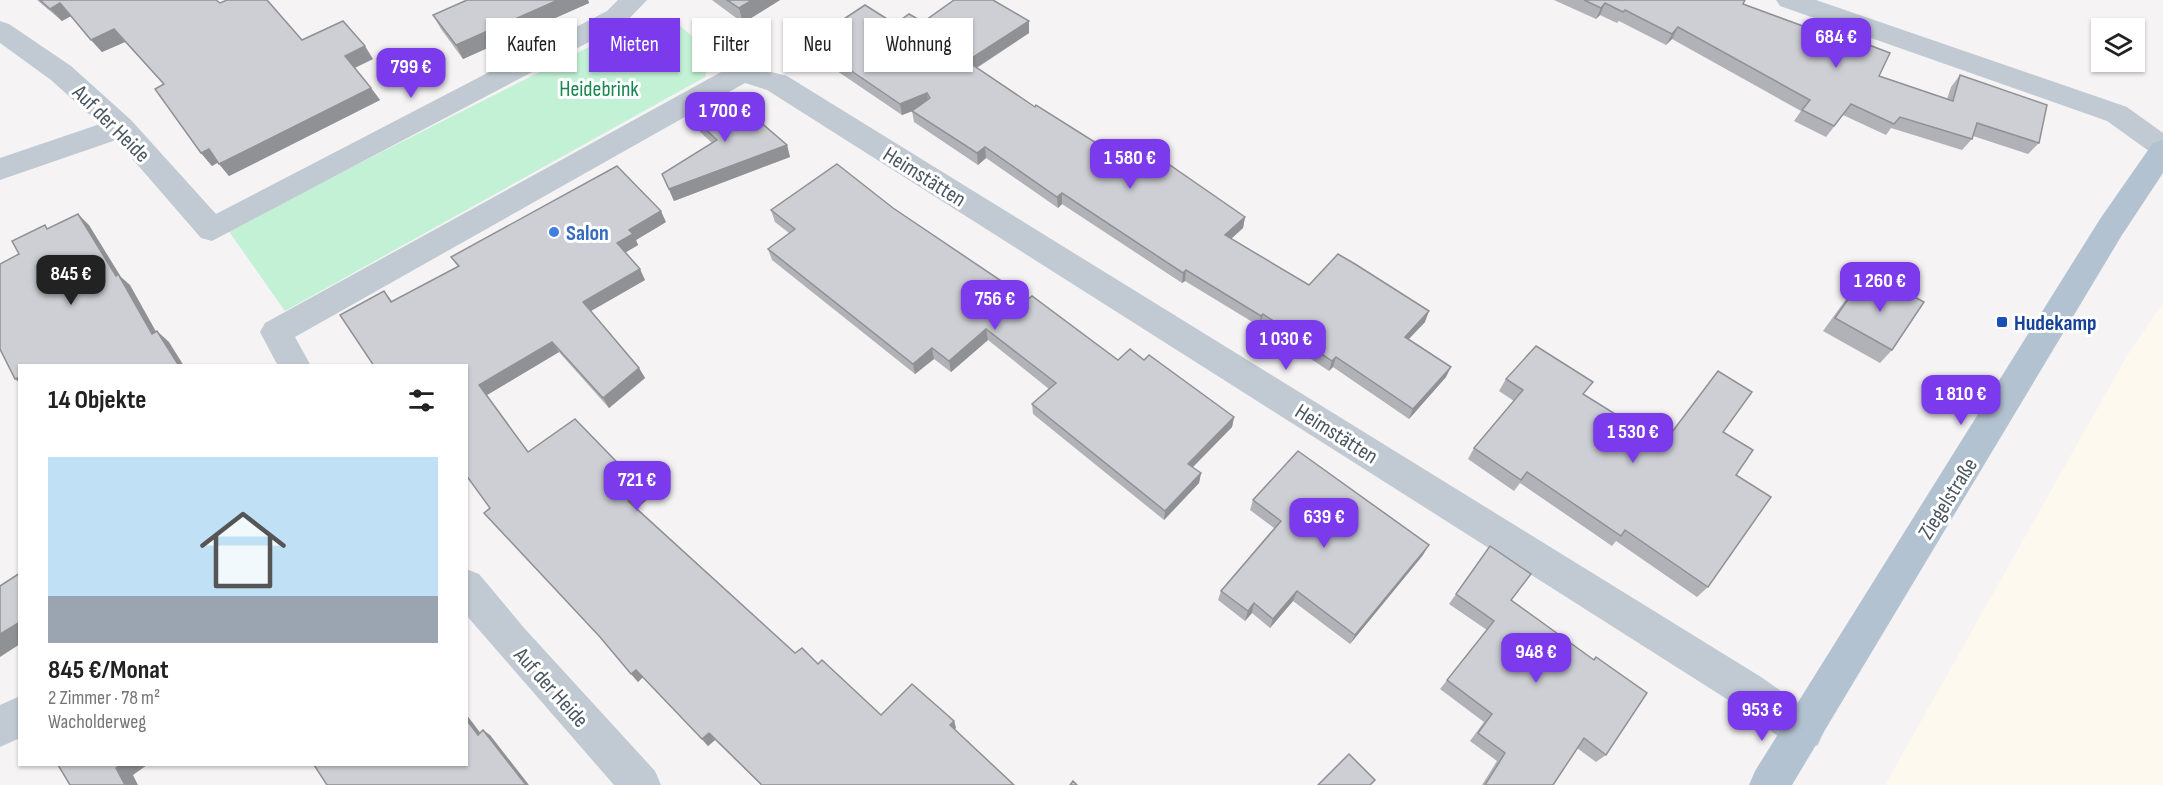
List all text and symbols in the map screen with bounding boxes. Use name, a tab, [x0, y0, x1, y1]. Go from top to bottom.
chip: Kaufen	[486, 18, 577, 72]
chip: Mieten	[589, 18, 680, 72]
chip: Filter	[692, 18, 771, 72]
chip: Neu	[783, 18, 852, 72]
chip: Wohnung	[864, 18, 973, 72]
pin: 684 €	[1794, 18, 1878, 69]
map controls	[2091, 18, 2145, 72]
button: layers	[2091, 18, 2145, 72]
text: 684 €	[1815, 25, 1857, 49]
pin: 799 €	[369, 48, 453, 99]
text: 799 €	[390, 55, 432, 79]
park label: Heidebrink	[559, 76, 639, 103]
street label: Auf der Heide	[66, 79, 155, 168]
pin: 1 700 €	[670, 92, 780, 143]
text: 1 700 €	[699, 99, 751, 123]
pin: 1 580 €	[1075, 139, 1185, 190]
street label: Heimstätten	[878, 141, 971, 213]
text: 1 580 €	[1104, 146, 1156, 170]
place label: Salon	[566, 220, 609, 247]
marker: Salon	[547, 225, 561, 239]
pin: 845 €	[29, 255, 113, 306]
text: 845 €	[50, 262, 92, 286]
pin: 1 260 €	[1825, 262, 1935, 313]
text: 1 260 €	[1854, 269, 1906, 293]
pin: 756 €	[953, 280, 1037, 331]
text: 756 €	[975, 287, 1015, 311]
place label: Hudekamp	[2014, 310, 2097, 337]
marker: Hudekamp	[1995, 315, 2009, 329]
pin: 1 030 €	[1231, 320, 1341, 371]
text: 1 030 €	[1260, 327, 1312, 351]
pin: 1 810 €	[1906, 375, 2016, 426]
text: 1 810 €	[1935, 382, 1987, 406]
icon: filters	[405, 384, 438, 417]
text: 14 Objekte	[48, 385, 146, 416]
street label: Heimstätten	[1290, 398, 1383, 470]
pin: 1 530 €	[1578, 413, 1688, 464]
text: 1 530 €	[1607, 420, 1659, 444]
street label: Ziegelstraße	[1913, 453, 1984, 544]
pin: 721 €	[595, 461, 679, 512]
text: 721 €	[618, 468, 656, 492]
icon: home	[189, 496, 297, 604]
pin: 639 €	[1282, 498, 1366, 549]
text: 639 €	[1303, 505, 1345, 529]
pin: 948 €	[1494, 633, 1578, 684]
text: 948 €	[1515, 640, 1557, 664]
street label: Auf der Heide	[507, 642, 594, 734]
text: 845 €/Monat	[48, 655, 169, 686]
text: 2 Zimmer · 78 m²	[48, 686, 160, 710]
pin: 953 €	[1720, 691, 1804, 742]
text: 953 €	[1742, 698, 1782, 722]
text: Wacholderweg	[48, 710, 146, 734]

